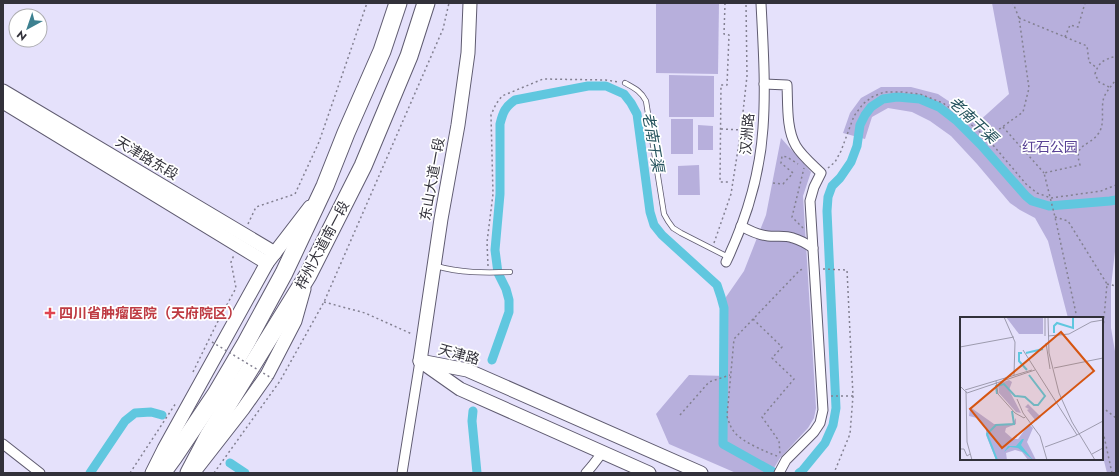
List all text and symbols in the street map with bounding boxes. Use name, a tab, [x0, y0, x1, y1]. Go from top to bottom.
north arrow	[8, 8, 48, 48]
text: N	[13, 27, 30, 45]
water label: 老南干渠	[944, 91, 1004, 150]
water label: 老南干渠	[637, 111, 669, 175]
street label: 汉洲路	[735, 112, 759, 156]
street label: 天津路东段	[112, 131, 182, 185]
street label: 东山大道一段	[415, 136, 449, 222]
park label: 红石公园	[1022, 137, 1078, 157]
street label: 梓州大道南一段	[290, 197, 354, 293]
place label: 四川省肿瘤医院（天府院区）	[59, 303, 241, 323]
marker: 四川省肿瘤医院（天府院区）	[44, 307, 56, 319]
inset map	[960, 317, 1103, 460]
street label: 天津路	[436, 339, 482, 369]

